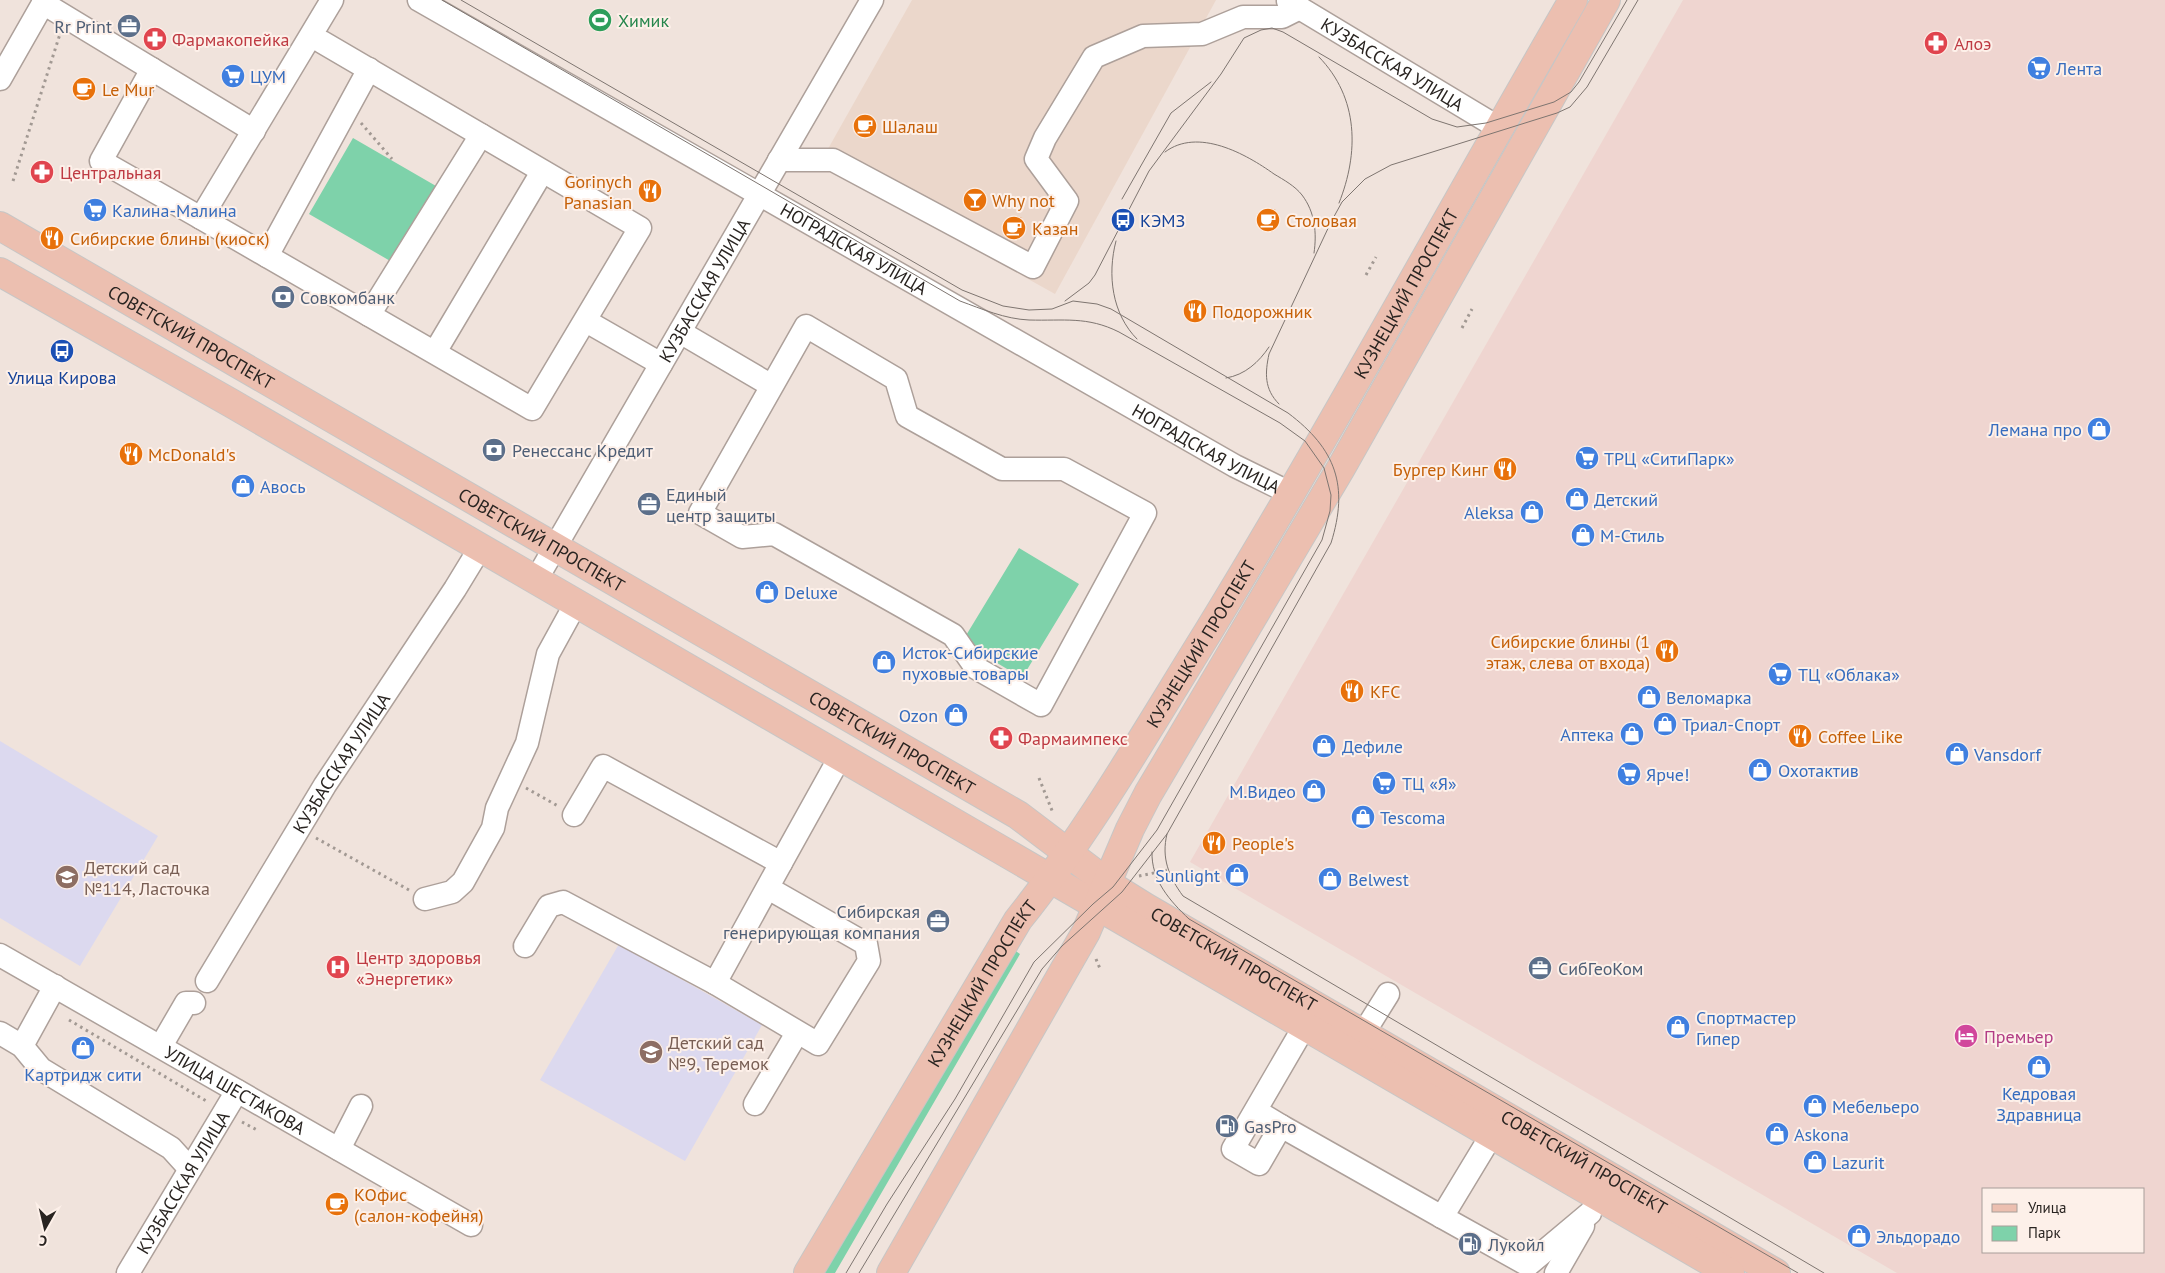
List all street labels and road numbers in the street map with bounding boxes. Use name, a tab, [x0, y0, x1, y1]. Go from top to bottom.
street label: КУЗБАССКАЯ УЛИЦА	[1317, 12, 1469, 116]
street label: НОГРАДСКАЯ УЛИЦА	[776, 197, 932, 300]
street label: КУЗНЕЦКИЙ ПРОСПЕКТ	[1348, 204, 1463, 382]
street label: КУЗБАССКАЯ УЛИЦА	[653, 214, 755, 366]
street label: СОВЕТСКИЙ ПРОСПЕКТ	[104, 279, 279, 394]
street label: НОГРАДСКАЯ УЛИЦА	[1128, 398, 1285, 498]
street label: СОВЕТСКИЙ ПРОСПЕКТ	[454, 482, 629, 597]
street label: КУЗНЕЦКИЙ ПРОСПЕКТ	[1141, 556, 1260, 732]
street label: СОВЕТСКИЙ ПРОСПЕКТ	[805, 685, 980, 800]
street label: КУЗБАССКАЯ УЛИЦА	[287, 688, 395, 837]
street label: КУЗНЕЦКИЙ ПРОСПЕКТ	[922, 895, 1041, 1071]
street label: СОВЕТСКИЙ ПРОСПЕКТ	[1147, 901, 1321, 1016]
street label: УЛИЦА ШЕСТАКОВА	[161, 1040, 310, 1139]
street label: СОВЕТСКИЙ ПРОСПЕКТ	[1497, 1105, 1672, 1219]
street label: КУЗБАССКАЯ УЛИЦА	[131, 1106, 234, 1258]

